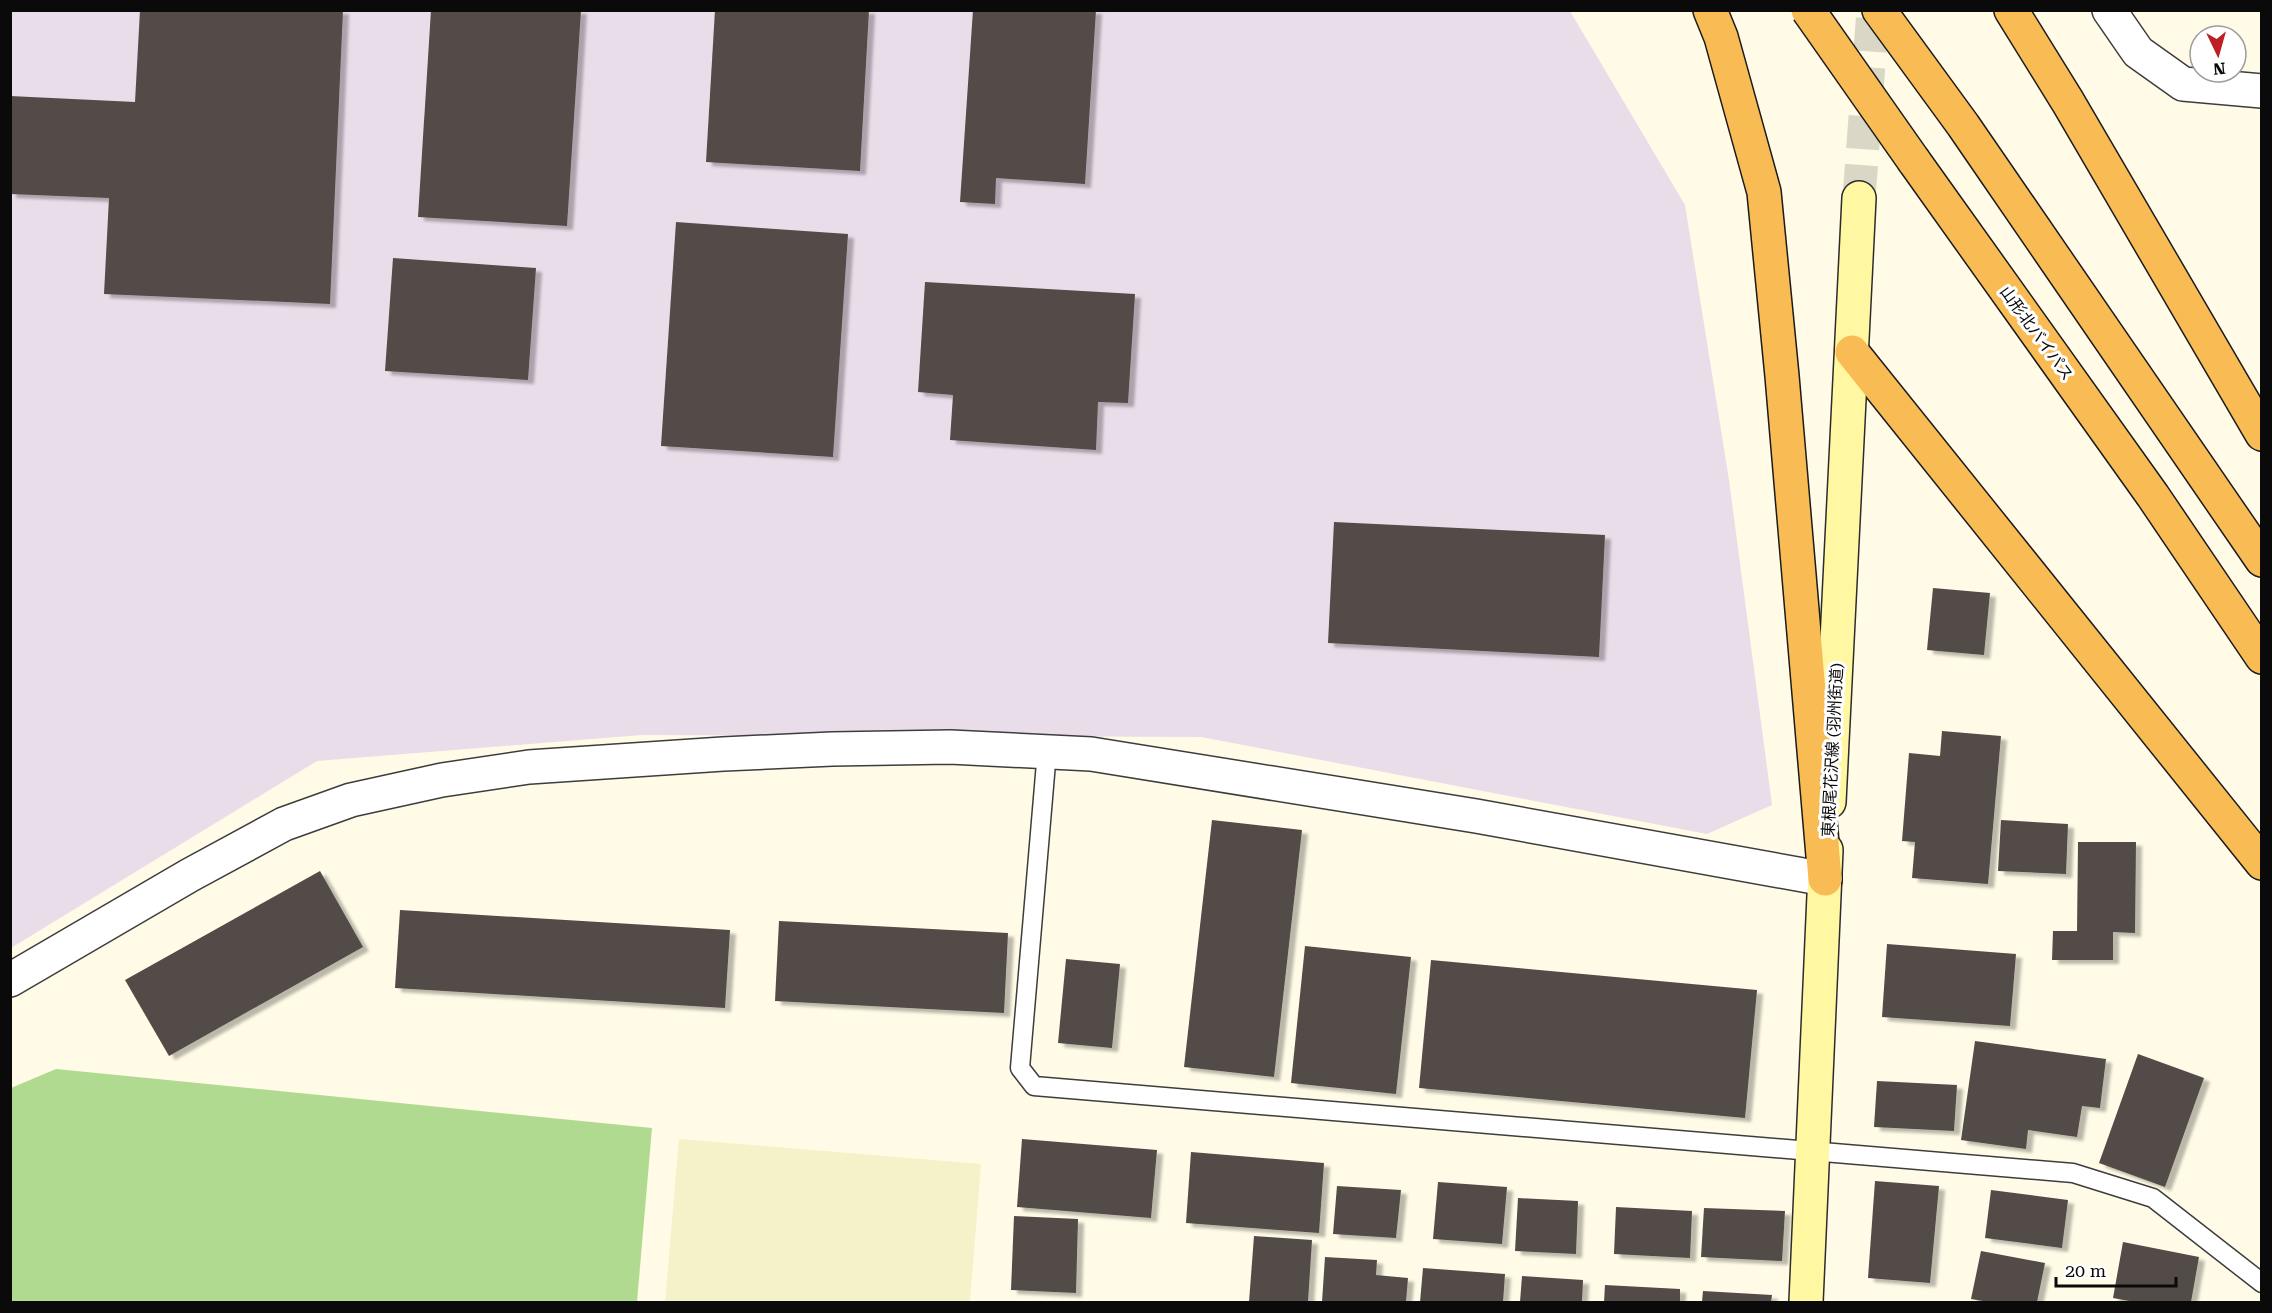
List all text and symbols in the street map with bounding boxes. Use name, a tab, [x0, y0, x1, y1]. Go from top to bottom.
north arrow	[2188, 24, 2248, 84]
text: N	[2212, 58, 2226, 78]
street label: 山形北バイパス	[1996, 283, 2077, 384]
street label: 東根尾花沢線 (羽州街道)	[1818, 662, 1847, 838]
scale bar	[2056, 1250, 2176, 1288]
text: 20 m	[2065, 1260, 2106, 1281]

